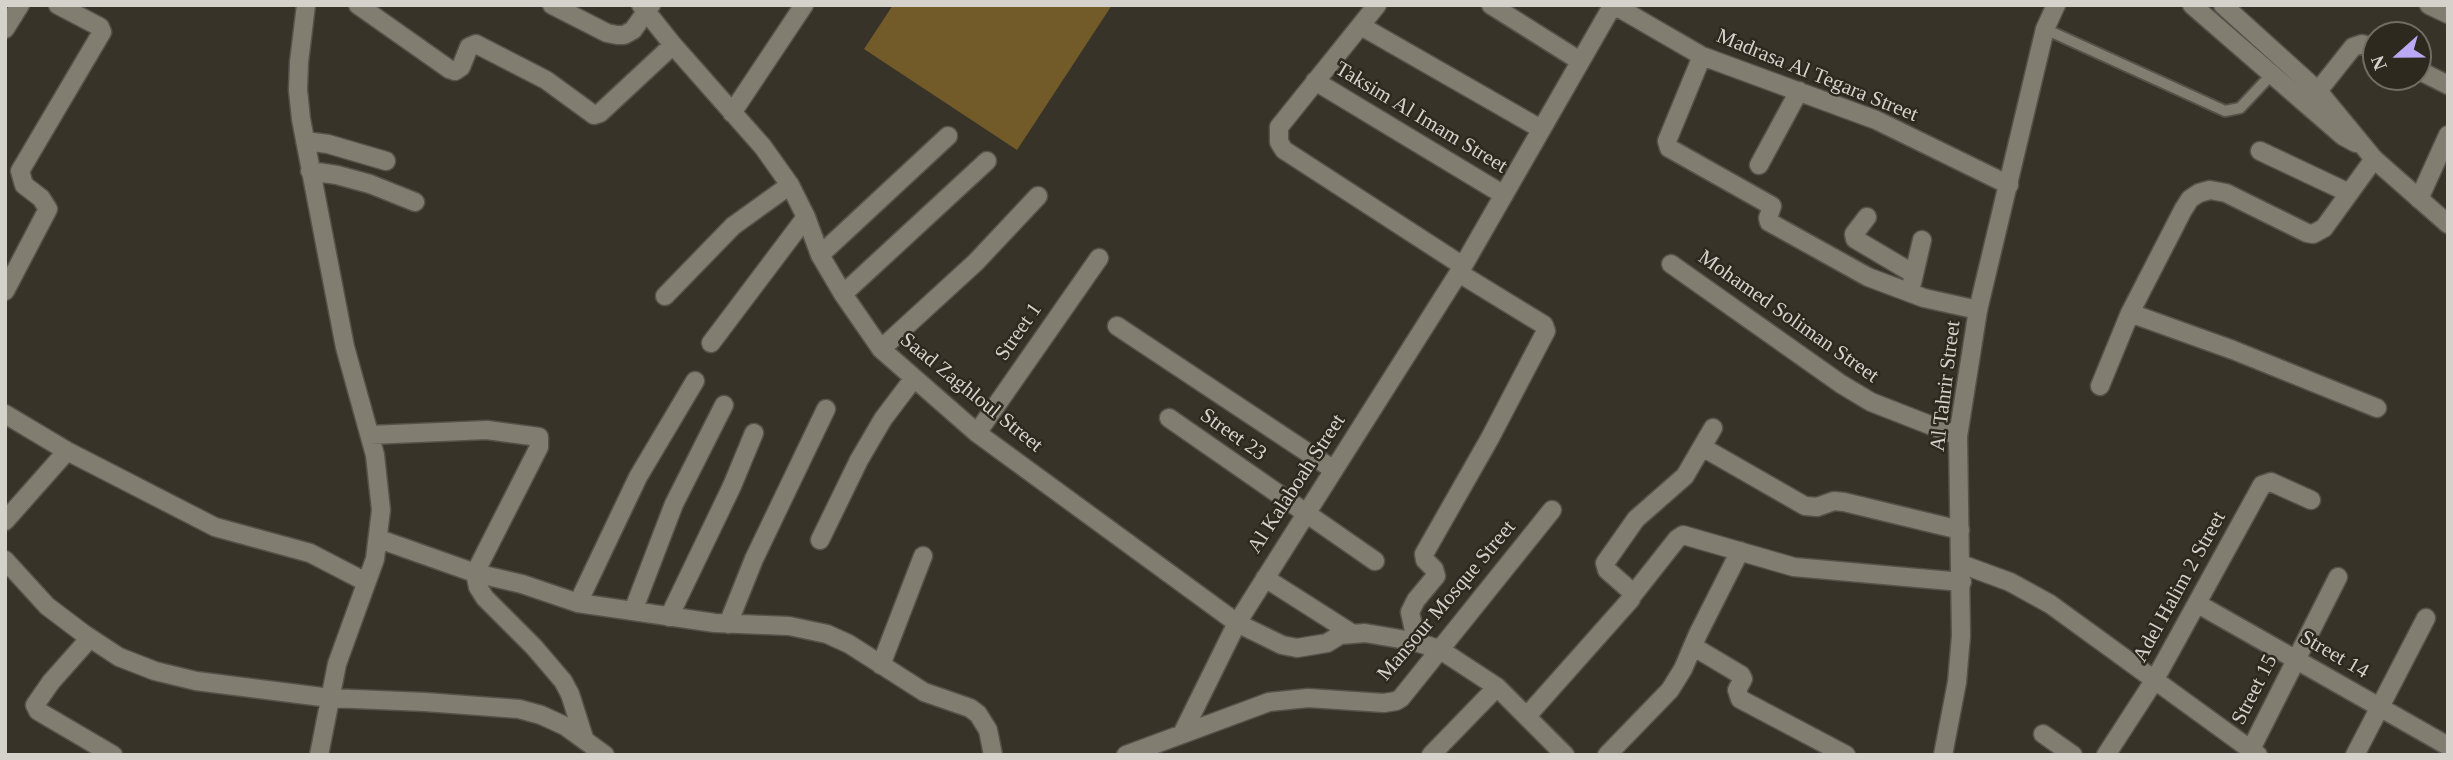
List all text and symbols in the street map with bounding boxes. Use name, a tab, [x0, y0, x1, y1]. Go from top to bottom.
north arrow	[2362, 21, 2432, 91]
street label: Madrasa Al Tegara Street	[1713, 24, 1921, 128]
text: N	[2367, 53, 2391, 73]
street label: Taksim Al Imam Street	[1330, 57, 1512, 179]
street label: Mohamed Soliman Street	[1693, 245, 1883, 389]
street label: Street 1	[990, 298, 1048, 366]
street label: Al Tahrir Street	[1925, 319, 1967, 453]
street label: Saad Zaghloul Street	[895, 328, 1047, 458]
street label: Street 23	[1195, 403, 1271, 467]
street label: Al Kalaboah Street	[1243, 410, 1351, 558]
street label: Adel Halim 2 Street	[2128, 507, 2232, 667]
street label: Mansour Mosque Street	[1372, 516, 1522, 686]
street label: Street 14	[2295, 625, 2373, 685]
street label: Street 15	[2227, 651, 2283, 729]

